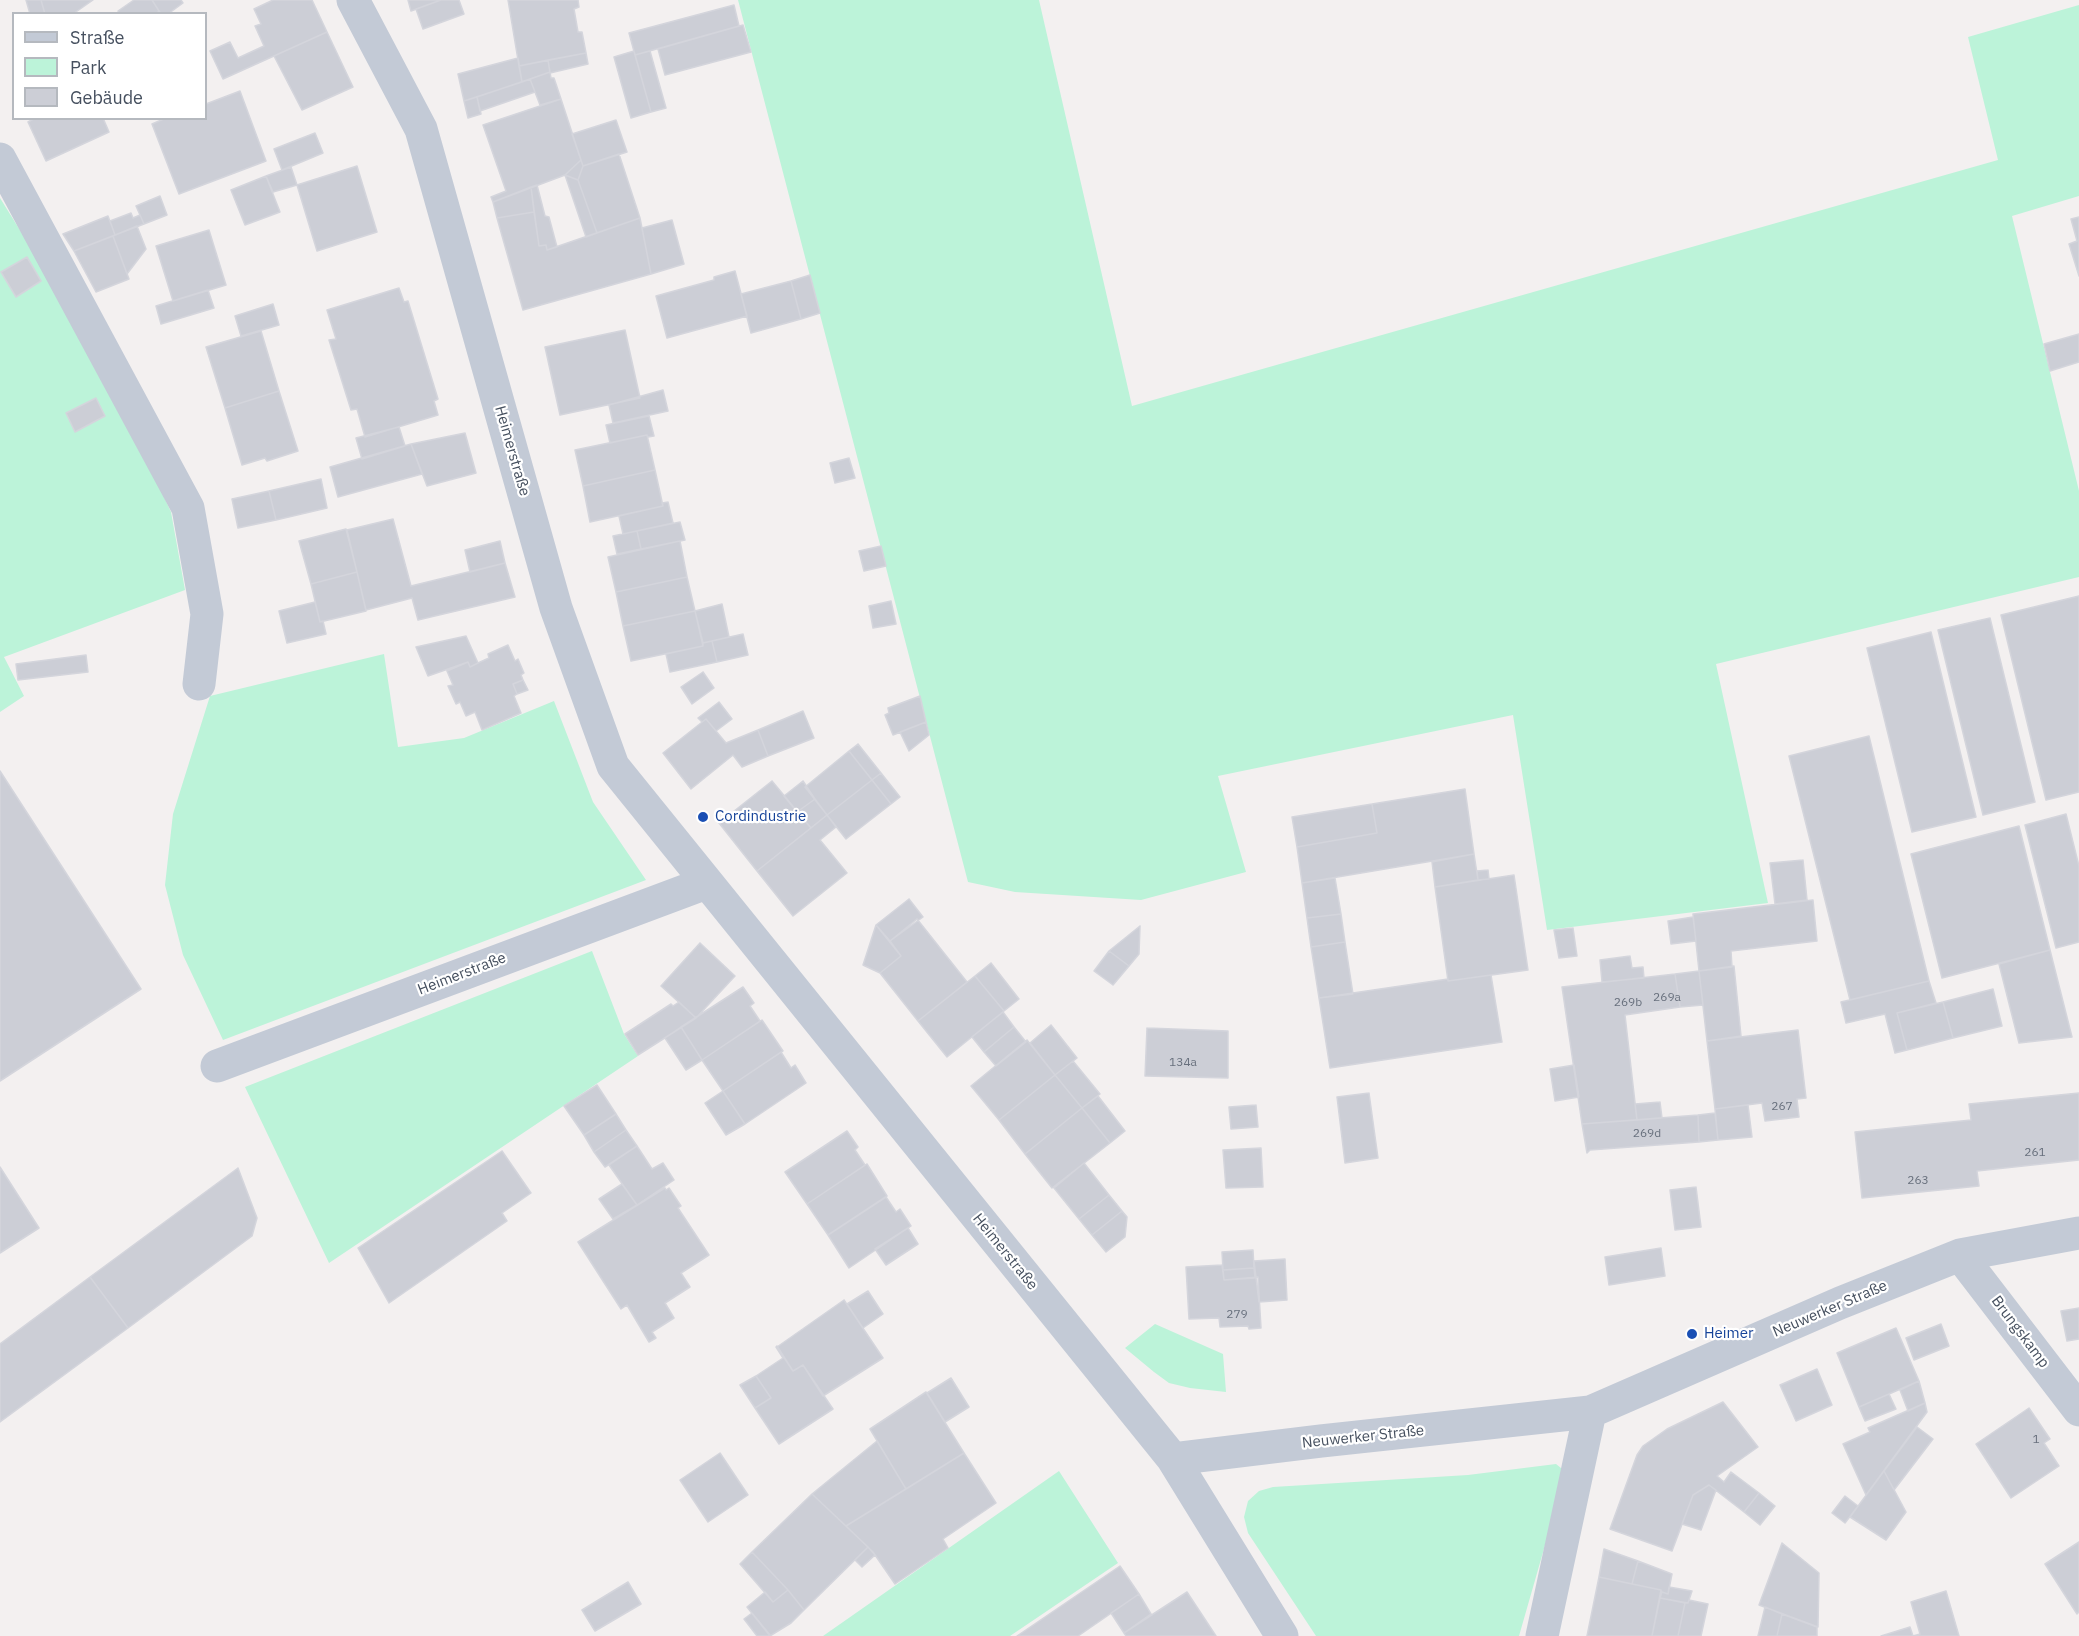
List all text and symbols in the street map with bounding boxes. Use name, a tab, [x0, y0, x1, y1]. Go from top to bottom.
legend	[12, 12, 207, 120]
text: Straße	[70, 26, 124, 49]
text: Park	[70, 56, 106, 79]
text: Gebäude	[70, 86, 143, 109]
street label: Heimerstraße	[491, 404, 533, 498]
place label: Cordindustrie	[715, 808, 806, 826]
marker: Cordindustrie	[696, 810, 710, 824]
street label: Heimerstraße	[415, 949, 509, 999]
house number: 269a	[1653, 991, 1681, 1005]
house number: 269b	[1614, 996, 1642, 1010]
house number: 134a	[1169, 1056, 1197, 1070]
house number: 267	[1771, 1100, 1793, 1114]
house number: 269d	[1633, 1127, 1661, 1141]
house number: 261	[2024, 1146, 2046, 1160]
house number: 263	[1907, 1174, 1929, 1188]
street label: Heimerstraße	[969, 1210, 1041, 1294]
street label: Neuwerker Straße	[1770, 1277, 1890, 1341]
street label: Brungskamp	[1987, 1293, 2053, 1371]
house number: 279	[1226, 1308, 1248, 1322]
place label: Heimer	[1704, 1325, 1753, 1343]
marker: Heimer	[1685, 1327, 1699, 1341]
street label: Neuwerker Straße	[1301, 1422, 1425, 1452]
house number: 1	[2032, 1433, 2040, 1447]

